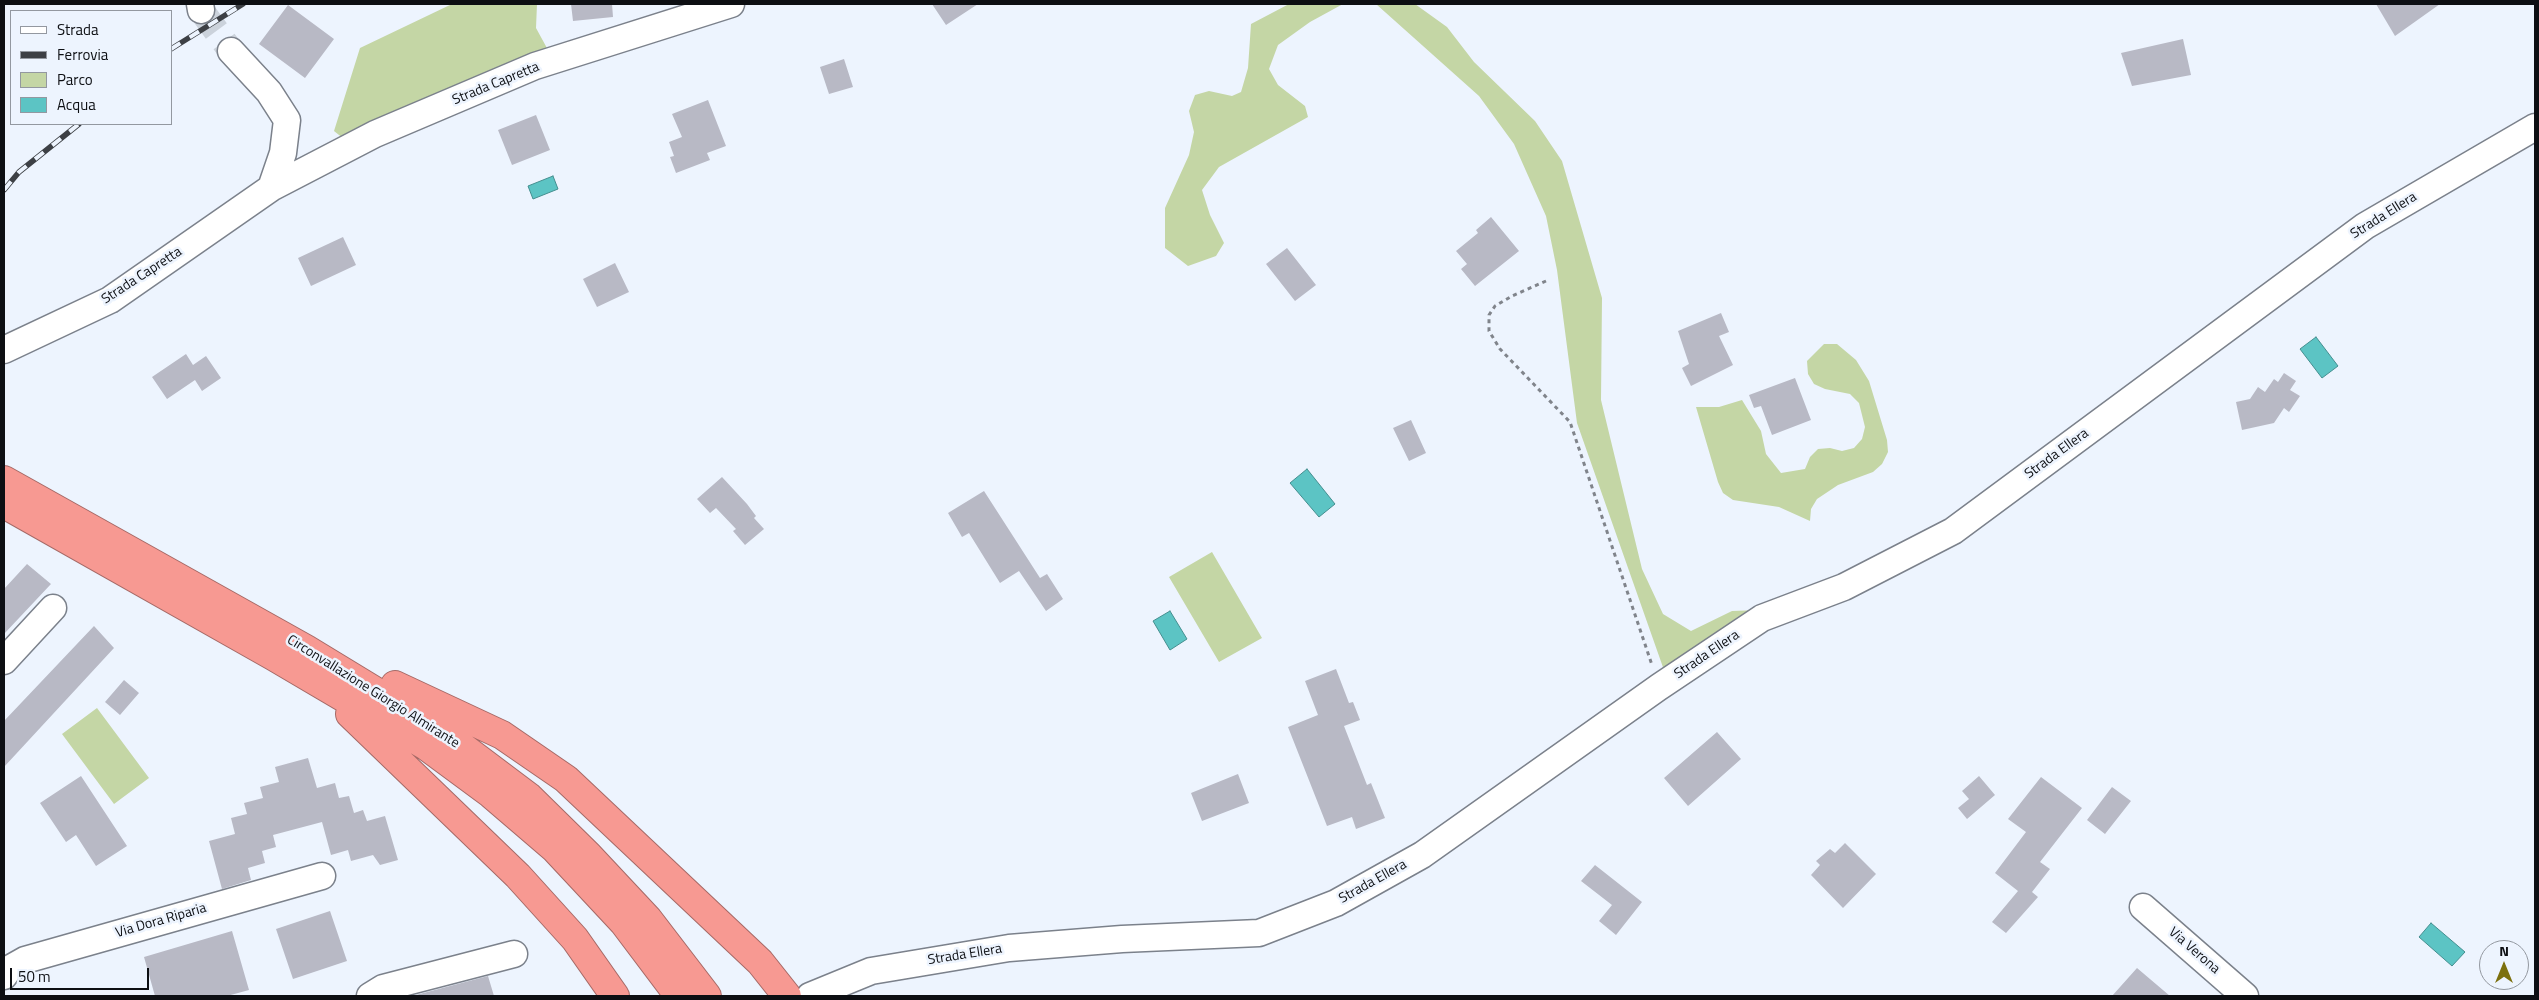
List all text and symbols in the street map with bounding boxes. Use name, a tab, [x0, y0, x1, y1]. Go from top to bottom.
legend	[10, 10, 172, 125]
text: Strada	[57, 18, 98, 41]
text: Ferrovia	[57, 43, 108, 66]
street label: Strada Capretta	[450, 59, 542, 109]
text: Parco	[57, 68, 93, 91]
text: Acqua	[57, 93, 96, 116]
street label: Strada Ellera	[2348, 189, 2420, 243]
street label: Strada Capretta	[99, 244, 185, 308]
street label: Strada Ellera	[2022, 425, 2092, 483]
street label: Strada Ellera	[1671, 627, 1743, 683]
street label: Circonvallazione Giorgio Almirante	[284, 632, 462, 752]
street label: Strada Ellera	[1336, 857, 1410, 907]
street label: Via Dora Riparia	[114, 900, 208, 942]
street label: Via Verona	[2165, 924, 2223, 978]
north arrow	[2479, 940, 2529, 990]
text: N	[2499, 940, 2509, 961]
street label: Strada Ellera	[927, 941, 1003, 969]
scale bar	[12, 958, 151, 990]
text: 50 m	[18, 965, 51, 988]

